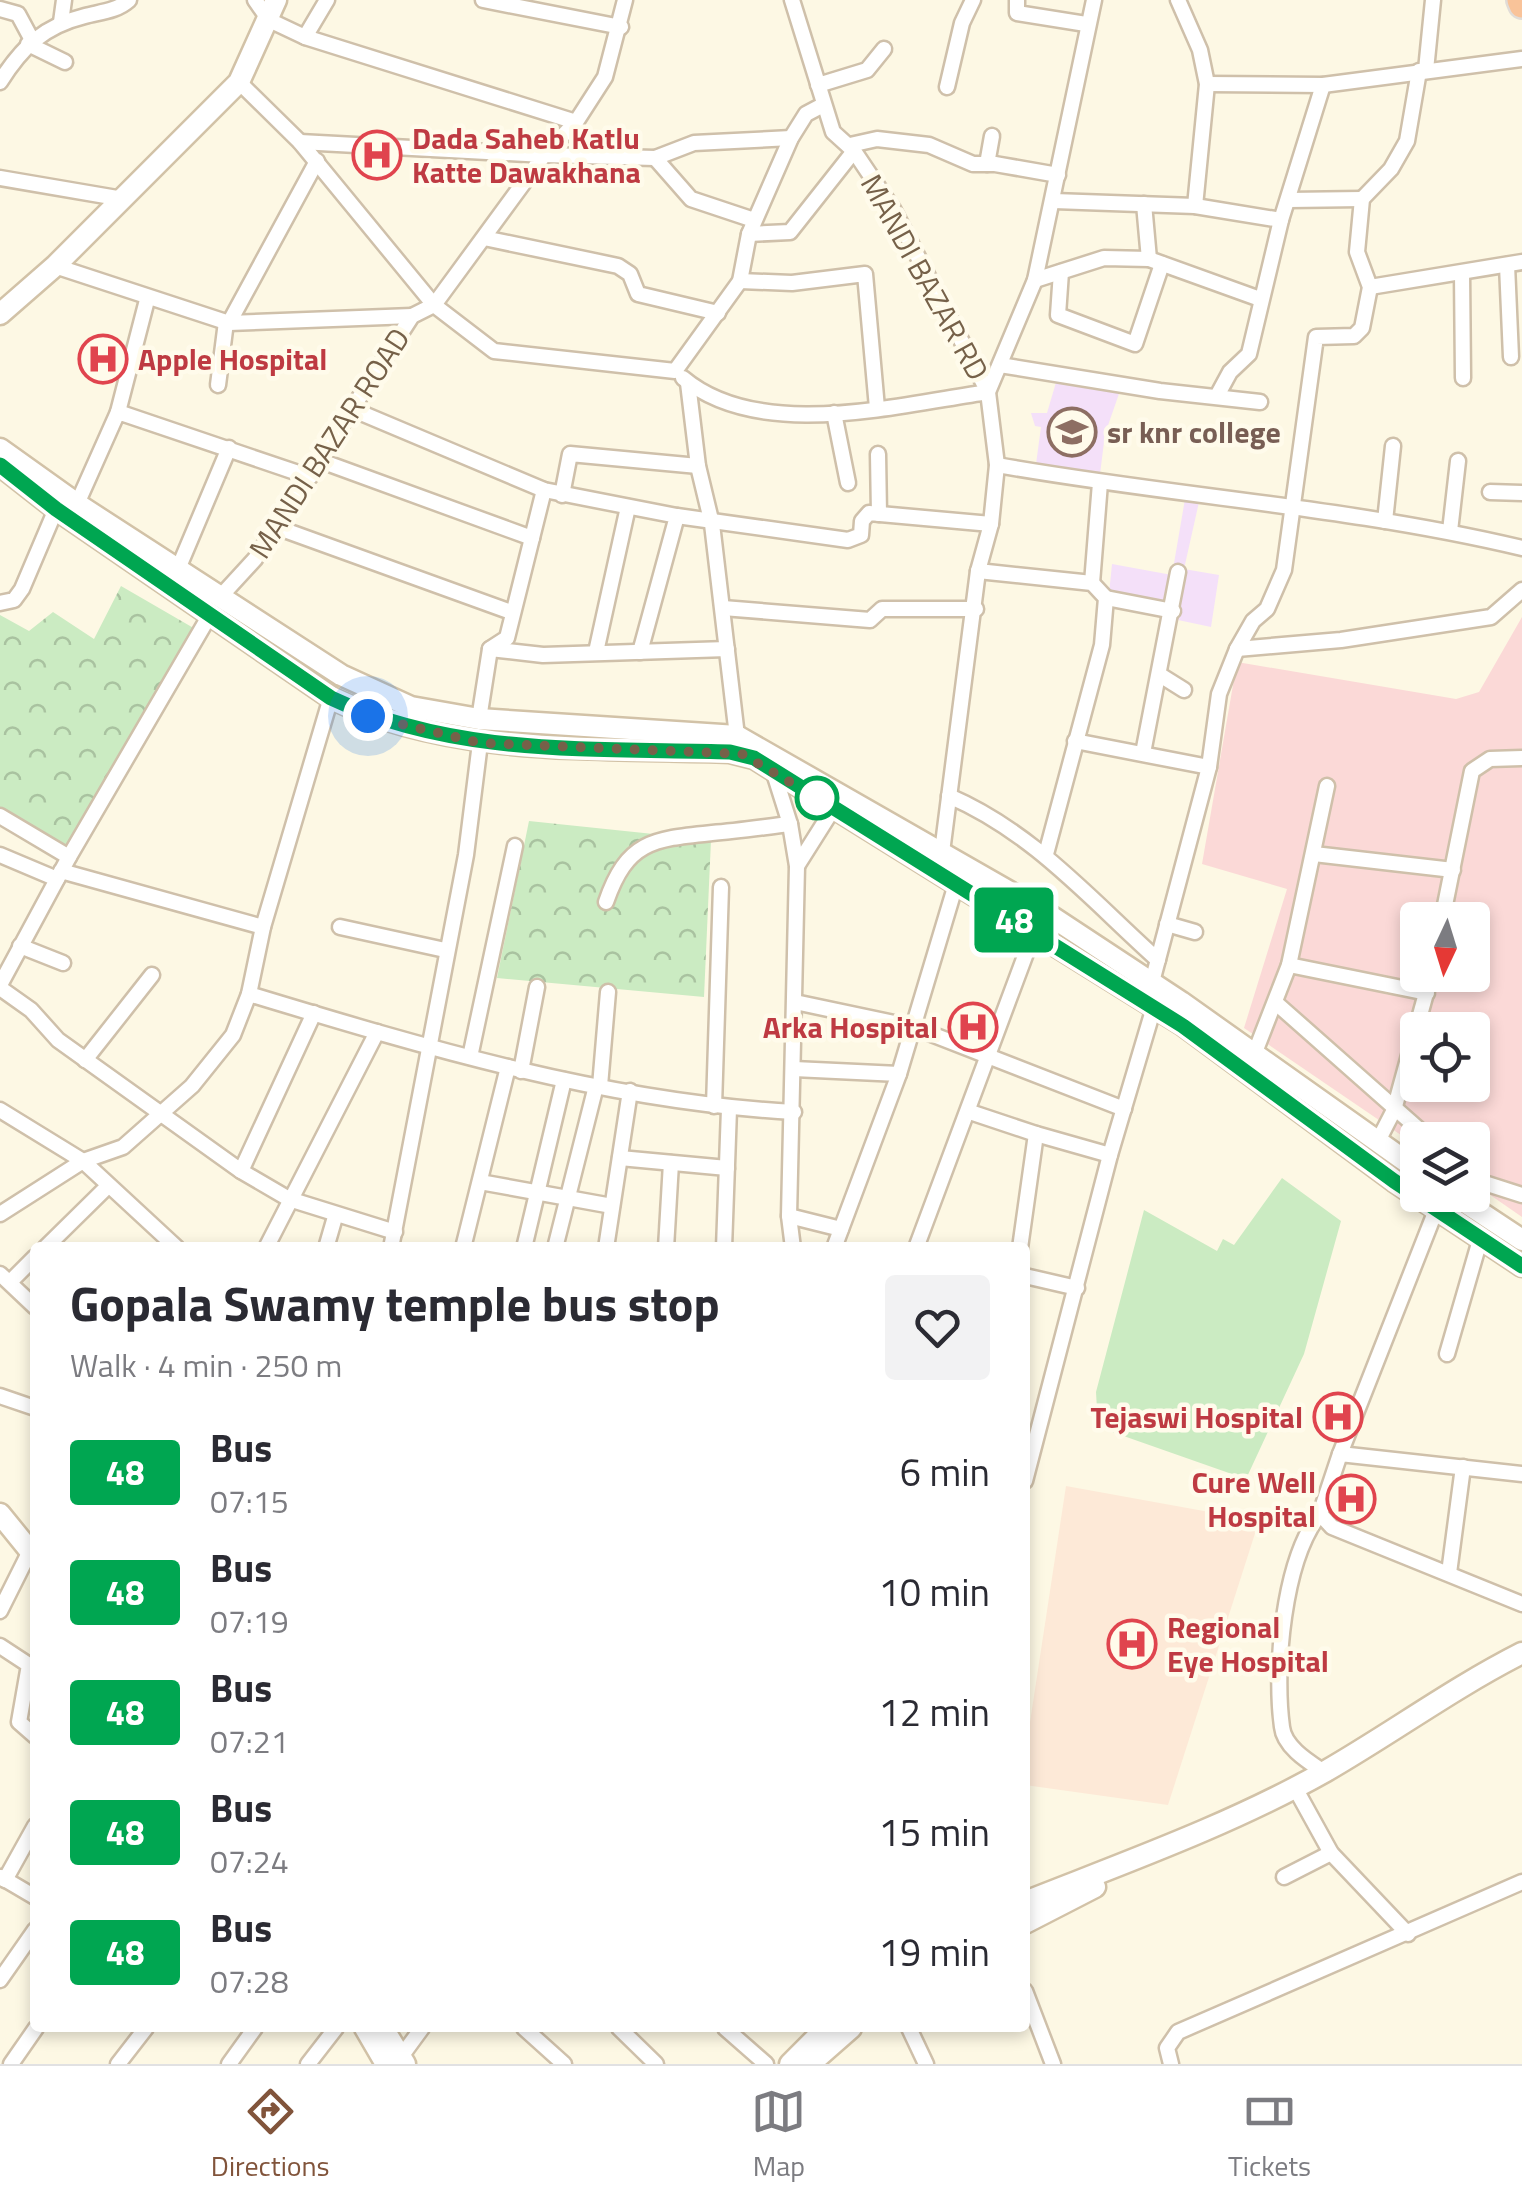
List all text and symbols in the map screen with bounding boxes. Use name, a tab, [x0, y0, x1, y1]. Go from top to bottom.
place label: Dada Saheb Katlu Katte Dawakhana	[412, 115, 641, 195]
hospital icon: Dada Saheb Katlu Katte Dawakhana	[351, 129, 403, 181]
street label: MANDI BAZAR RD	[849, 165, 1001, 389]
street label: MANDI BAZAR ROAD	[237, 319, 421, 567]
hospital icon: Apple Hospital	[77, 333, 129, 385]
place label: Apple Hospital	[138, 336, 327, 382]
school or university icon: sr knr college	[1046, 406, 1098, 458]
place label: sr knr college	[1107, 409, 1281, 455]
your location	[343, 691, 393, 741]
unlabelled marker	[796, 777, 838, 819]
line badge: 48	[969, 888, 1059, 952]
text: 48	[994, 893, 1034, 947]
north arrow	[1400, 902, 1490, 992]
map controls	[1400, 902, 1490, 1212]
hospital icon: Arka Hospital	[947, 1001, 999, 1053]
place label: Arka Hospital	[763, 1004, 938, 1050]
button: locate	[1400, 1012, 1490, 1102]
button: layers	[1400, 1122, 1490, 1212]
text: Gopala Swamy temple bus stop	[70, 1267, 720, 1340]
button: heart	[885, 1275, 990, 1380]
text: Walk · 4 min · 250 m	[70, 1341, 342, 1389]
hospital icon: Tejaswi Hospital	[1312, 1391, 1364, 1443]
place label: Tejaswi Hospital	[1091, 1394, 1303, 1440]
text: Bus	[210, 1419, 272, 1477]
text: 6 min	[900, 1443, 990, 1501]
text: 48	[105, 1445, 145, 1499]
place label: Cure Well Hospital	[1191, 1459, 1316, 1539]
hospital icon: Cure Well Hospital	[1325, 1473, 1377, 1525]
text: 07:15	[210, 1477, 289, 1525]
text: Bus	[210, 1539, 272, 1597]
text: 10 min	[879, 1563, 990, 1621]
text: 48	[105, 1565, 145, 1619]
text: 07:19	[210, 1597, 289, 1645]
place label: Regional Eye Hospital	[1167, 1604, 1329, 1684]
hospital icon: Regional Eye Hospital	[1106, 1618, 1158, 1670]
text: Bus	[210, 1659, 272, 1717]
text: 12 min	[879, 1683, 990, 1741]
text: 48	[105, 1685, 145, 1739]
text: 07:21	[210, 1717, 289, 1765]
text: Bus	[210, 1779, 272, 1837]
text: 15 min	[879, 1803, 990, 1861]
text: 48	[105, 1805, 145, 1859]
text: 07:24	[210, 1837, 289, 1885]
text: Bus	[210, 1899, 272, 1957]
text: 19 min	[879, 1923, 990, 1981]
text: 48	[105, 1925, 145, 1979]
text: 07:28	[210, 1957, 289, 2005]
tab: Directions	[211, 2084, 330, 2187]
tab: Map	[751, 2084, 806, 2187]
tab: Tickets	[1228, 2084, 1311, 2187]

